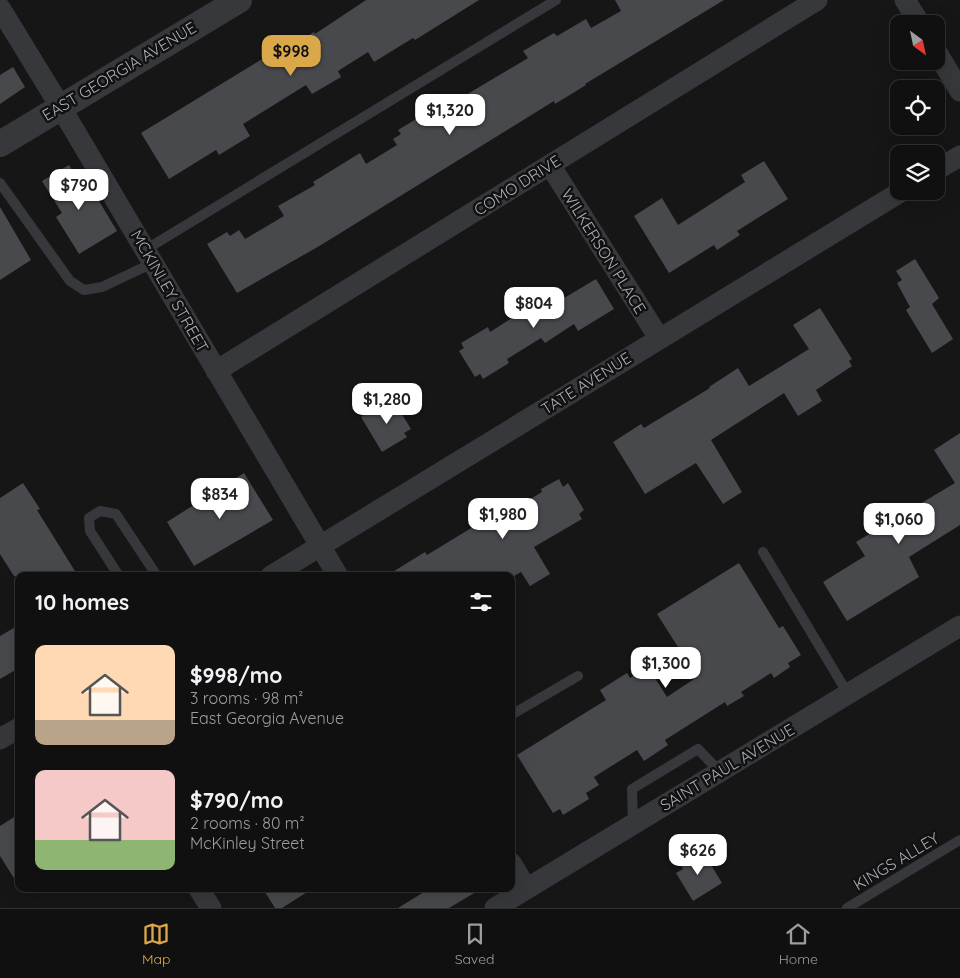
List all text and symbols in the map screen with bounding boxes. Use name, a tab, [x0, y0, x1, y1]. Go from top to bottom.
north arrow	[890, 15, 945, 70]
map controls	[890, 15, 945, 200]
street label: EAST GEORGIA AVENUE	[38, 17, 200, 125]
pin: $998	[261, 34, 321, 77]
text: $998	[273, 41, 309, 61]
button: locate	[890, 80, 945, 135]
pin: $1,320	[409, 94, 491, 136]
text: $1,320	[426, 100, 474, 120]
button: layers	[890, 145, 945, 200]
street label: COMO DRIVE	[470, 150, 564, 220]
pin: $790	[49, 168, 109, 211]
text: $790	[60, 175, 98, 195]
street label: WILKERSON PLACE	[557, 185, 651, 317]
street label: MCKINLEY STREET	[127, 226, 213, 356]
pin: $804	[504, 286, 564, 329]
text: $804	[515, 293, 553, 313]
street label: TATE AVENUE	[537, 347, 635, 419]
pin: $1,280	[346, 382, 428, 425]
text: $1,280	[363, 389, 411, 409]
pin: $834	[190, 478, 250, 520]
text: $834	[202, 484, 238, 504]
pin: $1,980	[462, 498, 544, 540]
pin: $1,060	[858, 502, 940, 545]
text: $1,980	[479, 504, 527, 524]
text: $1,060	[875, 509, 923, 529]
icon: filters	[467, 588, 495, 616]
text: 10 homes	[35, 589, 129, 615]
pin: $1,300	[625, 646, 707, 689]
text: $1,300	[642, 653, 690, 673]
text: $998/mo	[190, 662, 282, 688]
icon: home	[75, 665, 135, 725]
text: 3 rooms · 98 m²	[190, 688, 303, 708]
text: East Georgia Avenue	[190, 708, 344, 728]
street label: SAINT PAUL AVENUE	[656, 719, 798, 815]
text: $790/mo	[190, 787, 283, 813]
icon: home	[75, 790, 135, 850]
text: 2 rooms · 80 m²	[190, 813, 305, 833]
street label: KINGS ALLEY	[850, 828, 942, 894]
text: McKinley Street	[190, 833, 305, 853]
pin: $626	[668, 834, 728, 876]
text: $626	[680, 840, 716, 860]
tab: Map	[142, 920, 171, 968]
tab: Saved	[455, 920, 495, 968]
tab: Home	[779, 920, 818, 968]

